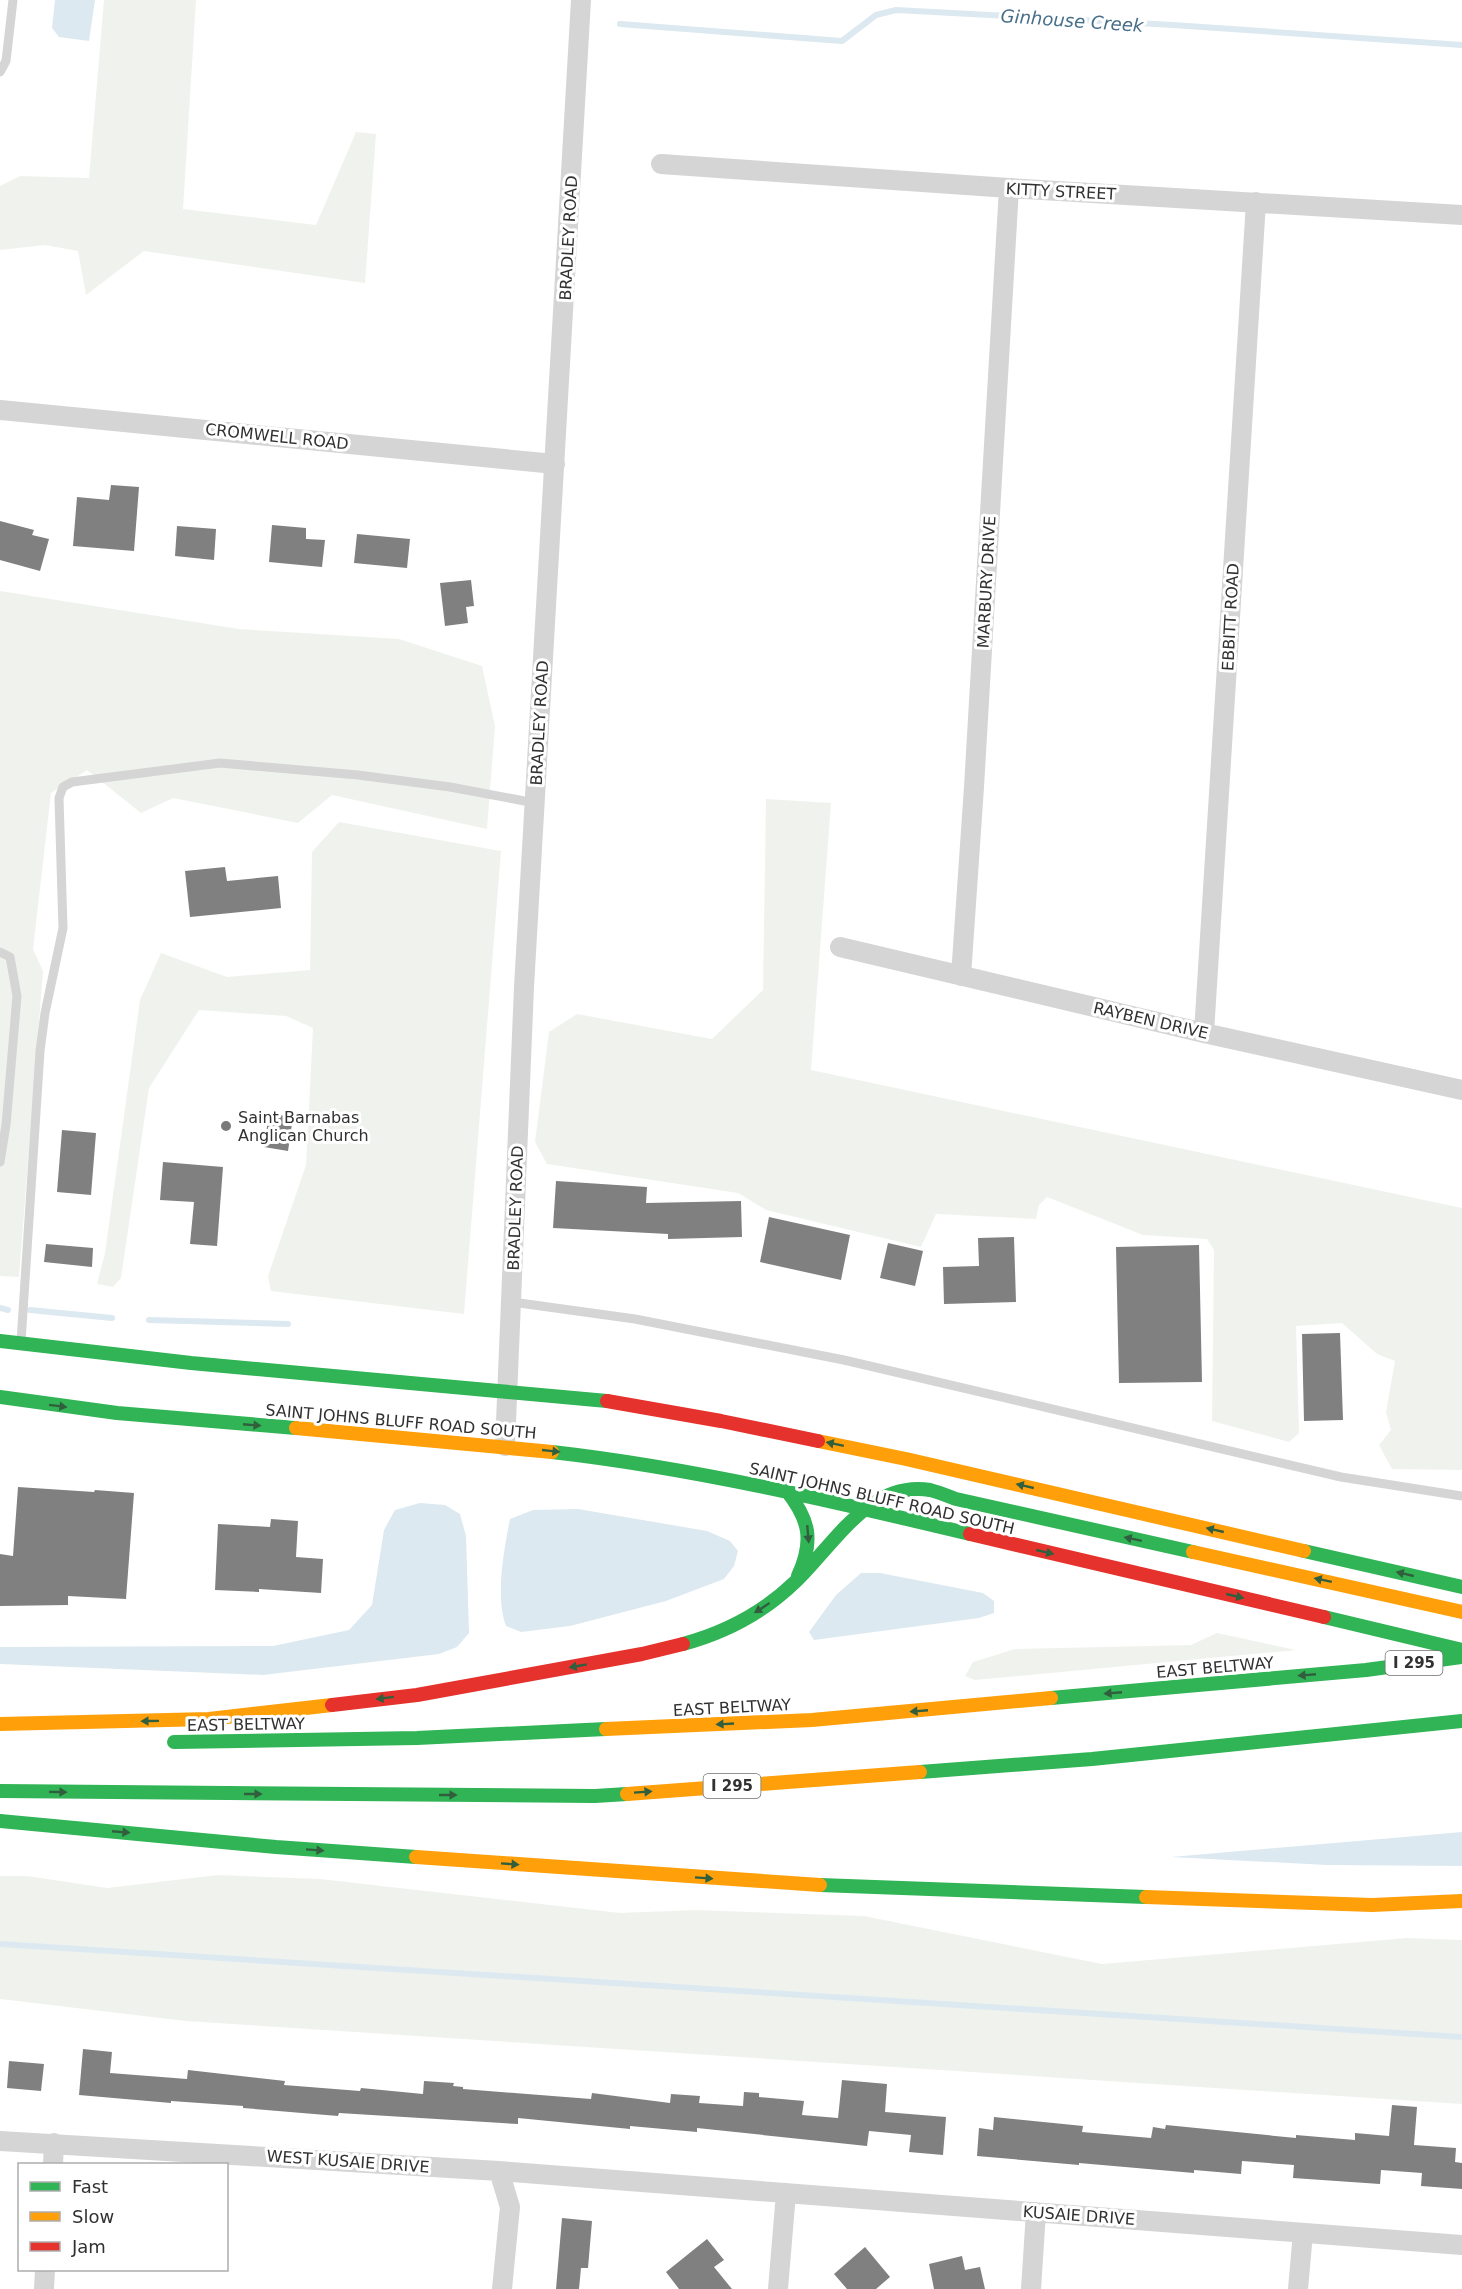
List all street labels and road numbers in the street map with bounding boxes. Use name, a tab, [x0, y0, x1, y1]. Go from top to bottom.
street label: BRADLEY ROAD	[556, 175, 581, 301]
street label: KITTY STREET	[1005, 179, 1117, 204]
street label: CROMWELL ROAD	[204, 420, 350, 453]
street label: MARBURY DRIVE	[974, 515, 999, 649]
street label: EBBITT ROAD	[1218, 563, 1243, 671]
street label: BRADLEY ROAD	[527, 660, 552, 786]
street label: RAYBEN DRIVE	[1092, 998, 1210, 1043]
street label: BRADLEY ROAD	[504, 1145, 527, 1271]
street label: SAINT JOHNS BLUFF ROAD SOUTH	[265, 1400, 537, 1443]
street label: SAINT JOHNS BLUFF ROAD SOUTH	[747, 1459, 1016, 1538]
road number: I 295	[1386, 1651, 1442, 1675]
street label: EAST BELTWAY	[1155, 1653, 1275, 1682]
street label: EAST BELTWAY	[673, 1695, 792, 1720]
street label: EAST BELTWAY	[187, 1714, 305, 1735]
road number: I 295	[704, 1774, 760, 1798]
street label: WEST KUSAIE DRIVE	[266, 2146, 430, 2177]
street label: KUSAIE DRIVE	[1022, 2202, 1136, 2229]

